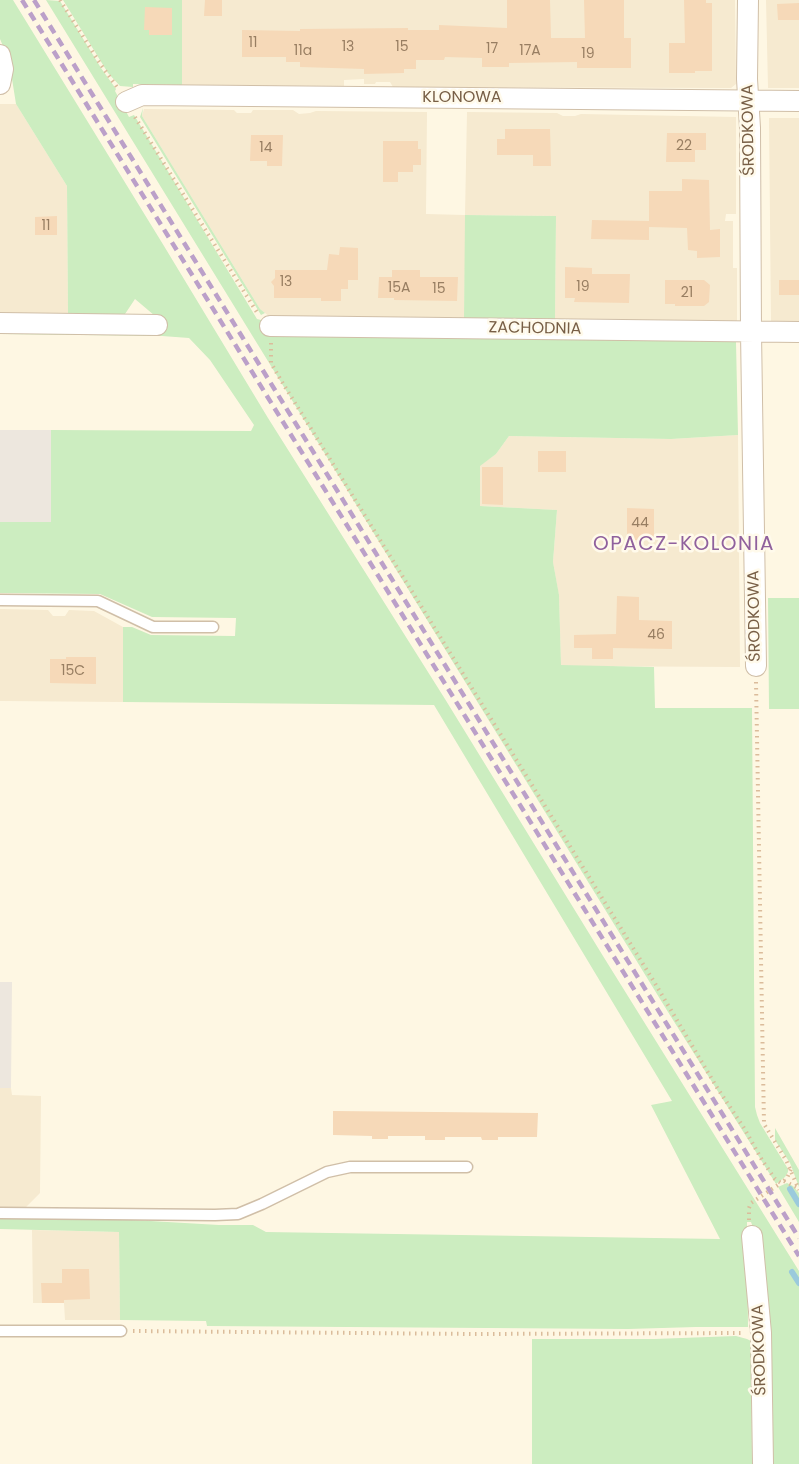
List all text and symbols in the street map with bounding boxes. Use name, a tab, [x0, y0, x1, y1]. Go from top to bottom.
house number: 11	[249, 35, 257, 51]
house number: 13	[342, 39, 354, 55]
house number: 15	[395, 39, 409, 55]
house number: 17	[486, 41, 498, 57]
house number: 11a	[294, 43, 312, 59]
house number: 17A	[519, 43, 541, 59]
house number: 19	[581, 46, 595, 62]
street label: ŚRODKOWA	[739, 84, 759, 176]
street label: KLONOWA	[422, 88, 502, 108]
house number: 22	[676, 138, 692, 154]
house number: 14	[259, 140, 273, 156]
house number: 11	[42, 218, 50, 234]
house number: 13	[280, 274, 292, 290]
house number: 19	[576, 279, 590, 295]
house number: 15A	[388, 280, 410, 296]
house number: 15	[432, 281, 446, 297]
house number: 21	[681, 285, 693, 301]
street label: ZACHODNIA	[488, 319, 582, 339]
house number: 44	[631, 515, 649, 531]
district label: OPACZ-KOLONIA	[593, 533, 775, 557]
street label: ŚRODKOWA	[745, 570, 765, 662]
house number: 46	[647, 627, 665, 643]
house number: 15C	[61, 663, 85, 679]
street label: ŚRODKOWA	[749, 1304, 771, 1396]

